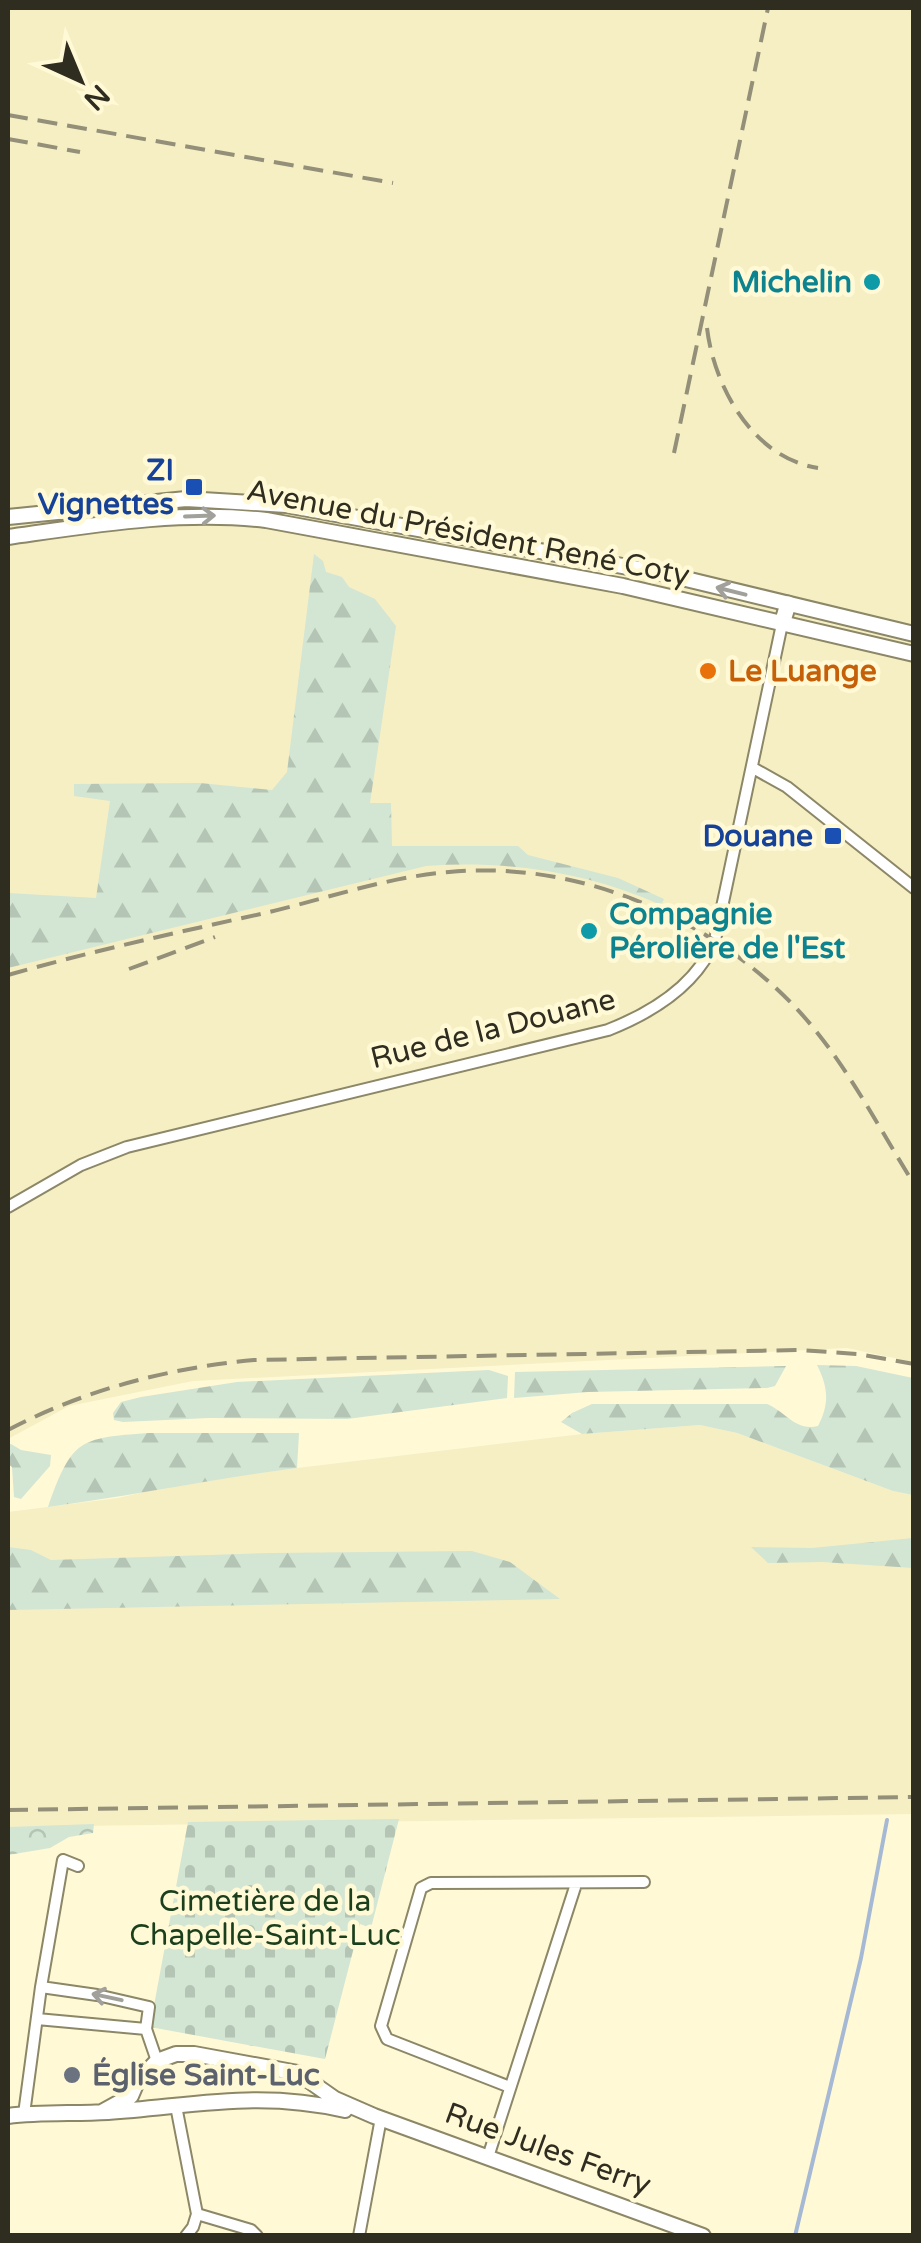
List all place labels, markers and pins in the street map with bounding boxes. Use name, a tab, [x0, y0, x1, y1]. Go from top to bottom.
place label: Michelin	[731, 264, 852, 301]
marker: Michelin	[861, 271, 883, 293]
place label: ZI Vignettes	[38, 452, 174, 523]
marker: ZI Vignettes	[183, 476, 205, 498]
place label: Le Luange	[728, 653, 877, 690]
marker: Le Luange	[697, 660, 719, 682]
place label: Douane	[702, 818, 813, 855]
marker: Douane	[822, 825, 844, 847]
place label: Compagnie Pérolière de l'Est	[609, 896, 846, 967]
marker: Compagnie Pérolière de l'Est	[578, 920, 600, 942]
place label: Église Saint-Luc	[92, 2056, 320, 2094]
marker: Église Saint-Luc	[61, 2064, 83, 2086]

